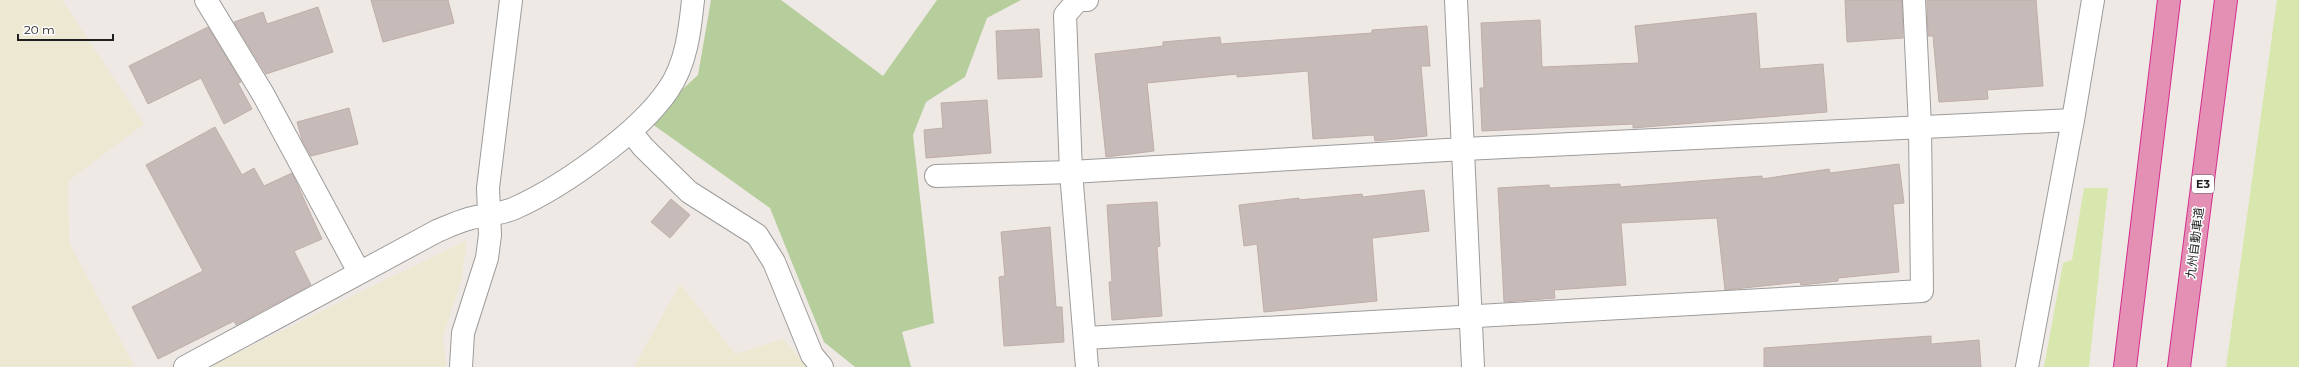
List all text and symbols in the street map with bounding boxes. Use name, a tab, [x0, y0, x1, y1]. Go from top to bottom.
scale bar	[18, 16, 113, 42]
text: 20 m	[24, 22, 55, 37]
road number: E3	[2192, 175, 2214, 193]
street label: 九州自動車道	[2183, 206, 2206, 280]

